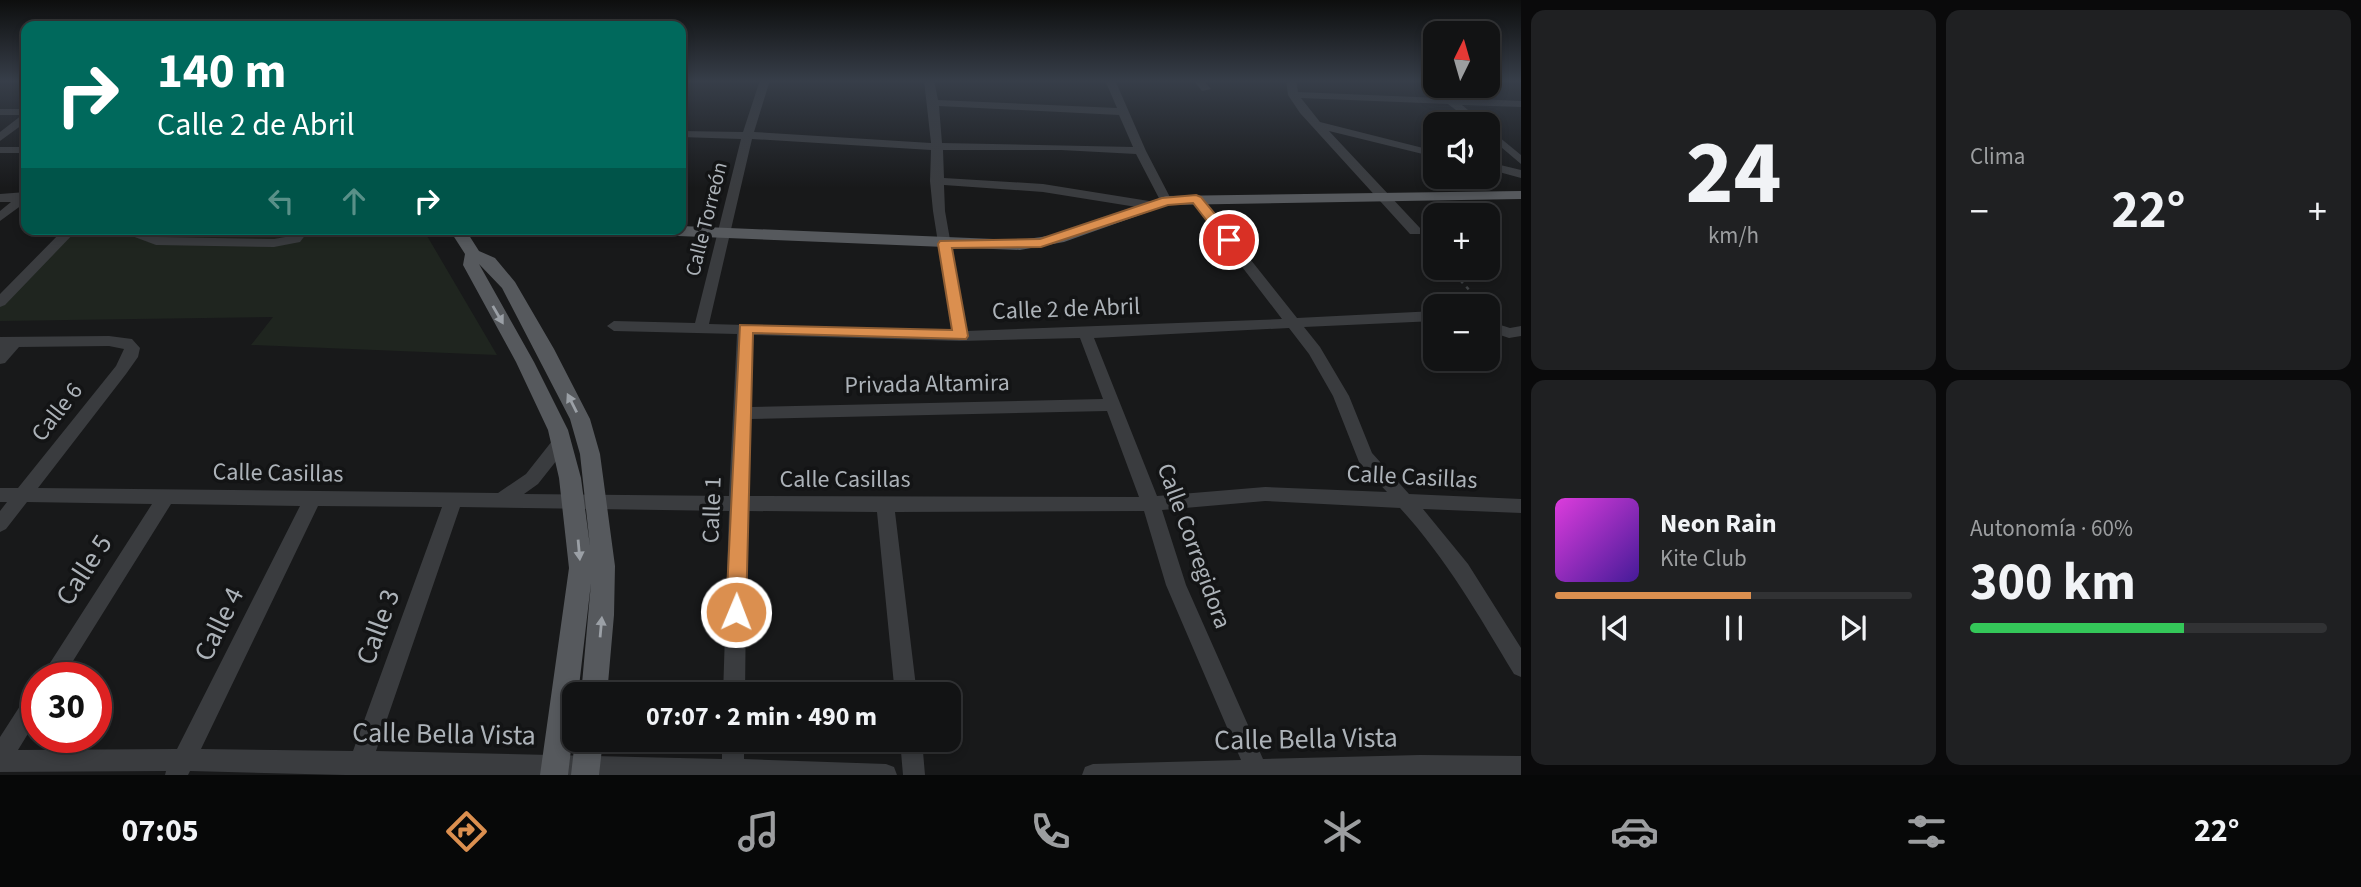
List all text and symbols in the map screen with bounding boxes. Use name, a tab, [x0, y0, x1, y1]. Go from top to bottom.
north arrow	[1423, 21, 1500, 98]
map controls	[1423, 21, 1500, 371]
text: 140 m	[157, 37, 286, 107]
icon: right	[42, 49, 133, 140]
text: Calle 2 de Abril	[157, 102, 355, 148]
text: 24	[1685, 109, 1782, 238]
button: sound	[1423, 112, 1500, 189]
text: Clima	[1970, 140, 2025, 173]
street label: Calle Torreón	[677, 159, 735, 279]
text: 22°	[2112, 174, 2185, 248]
icon: left	[262, 182, 300, 220]
icon: ahead	[335, 182, 373, 220]
icon: right	[408, 182, 446, 220]
text: −	[1970, 185, 1989, 239]
text: +	[2308, 185, 2327, 239]
button: +	[1423, 203, 1500, 280]
pin	[1199, 210, 1259, 270]
text: km/h	[1708, 219, 1759, 252]
icon: arrive	[1210, 221, 1248, 259]
street label: Calle 2 de Abril	[991, 289, 1141, 329]
button: −	[1423, 294, 1500, 371]
one-way arrow	[492, 306, 504, 325]
street label: Privada Altamira	[844, 365, 1010, 403]
street label: Calle 6	[23, 375, 91, 449]
one-way arrow	[567, 393, 578, 413]
street label: Calle Casillas	[212, 454, 344, 492]
street label: Calle Casillas	[1346, 456, 1478, 498]
street label: Calle Corregidora	[1148, 458, 1240, 634]
street label: Calle Casillas	[780, 462, 910, 497]
street label: Calle 1	[693, 476, 731, 544]
text: Neon Rain	[1660, 505, 1777, 542]
text: Autonomía · 60%	[1970, 512, 2133, 545]
street label: Calle 5	[46, 526, 122, 614]
one-way arrow	[574, 539, 585, 561]
text: Kite Club	[1660, 542, 1747, 575]
text: 300 km	[1970, 546, 2136, 620]
position arrow	[699, 575, 773, 649]
street label: Calle 4	[184, 580, 254, 668]
street label: Calle 3	[346, 584, 410, 670]
icon: previous	[1596, 609, 1634, 647]
icon: pause	[1715, 609, 1753, 647]
icon: next	[1834, 609, 1872, 647]
one-way arrow	[596, 616, 607, 638]
speed limit sign: 30	[21, 662, 112, 753]
text: 07:07 · 2 min · 490 m	[646, 698, 877, 735]
street label: Calle Bella Vista	[352, 712, 536, 756]
street label: Calle Bella Vista	[1214, 717, 1398, 761]
icon: directions	[442, 807, 491, 856]
icon: music	[734, 807, 783, 856]
icon: phone	[1026, 807, 1075, 856]
icon: climate	[1318, 807, 1367, 856]
icon: car	[1610, 807, 1659, 856]
icon: filters	[1902, 807, 1951, 856]
text: 07:05	[122, 808, 199, 854]
text: 22°	[2194, 808, 2239, 854]

